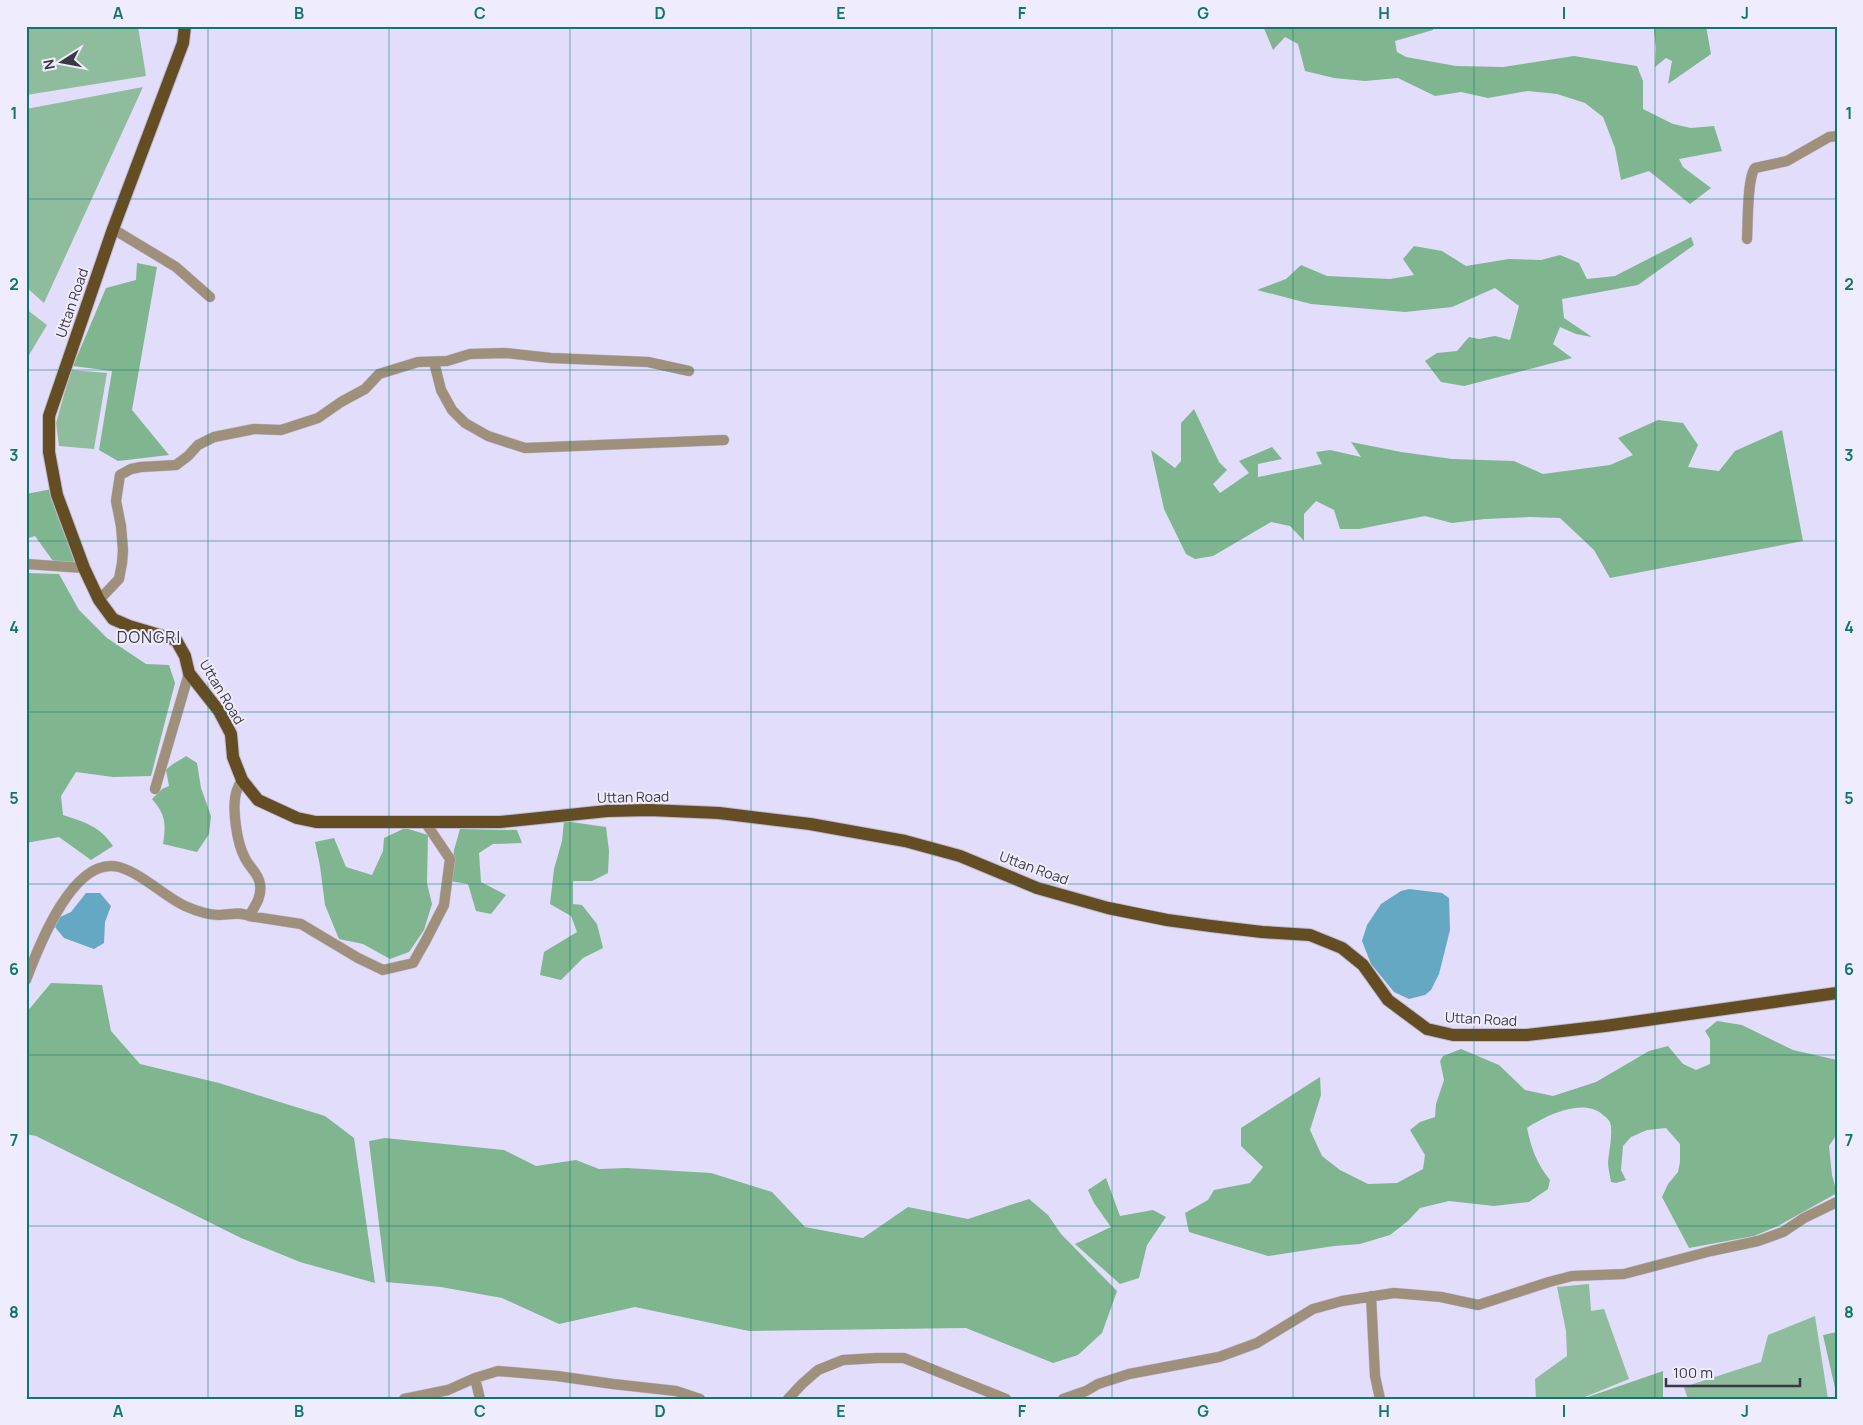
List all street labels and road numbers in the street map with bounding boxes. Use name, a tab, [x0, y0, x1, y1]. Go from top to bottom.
street label: Uttan Road	[51, 266, 92, 340]
street label: Uttan Road	[196, 656, 249, 728]
street label: Uttan Road	[597, 786, 669, 807]
street label: Uttan Road	[997, 846, 1071, 889]
street label: Uttan Road	[1444, 1007, 1518, 1030]

